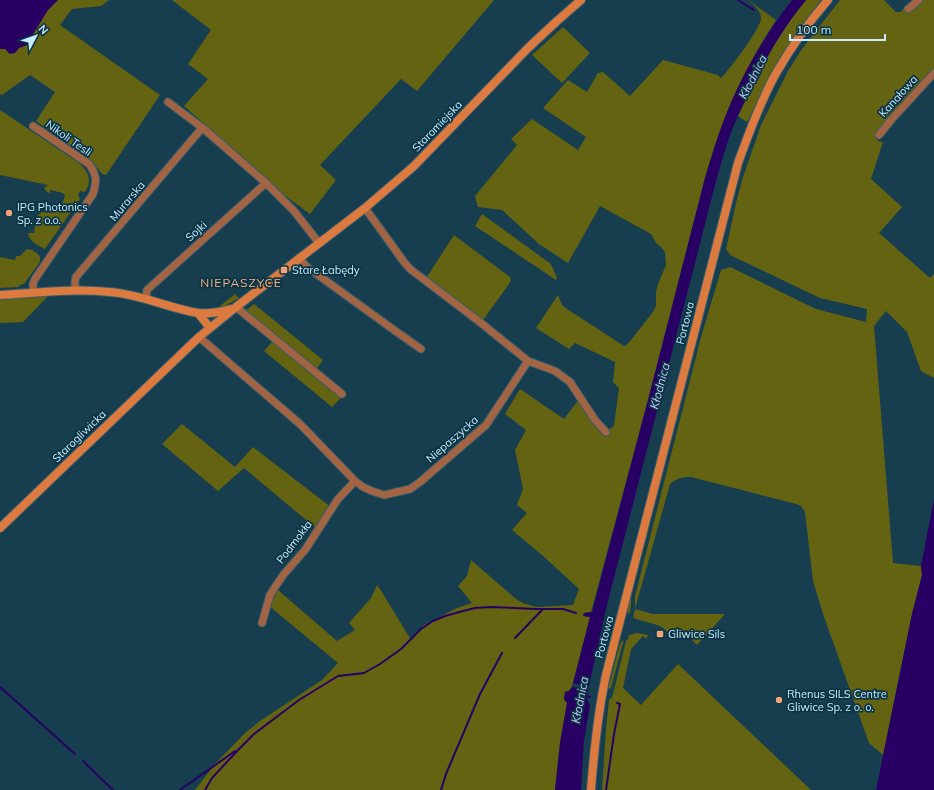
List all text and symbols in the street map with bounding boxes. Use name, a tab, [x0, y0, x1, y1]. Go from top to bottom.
north arrow	[16, 16, 56, 56]
scale bar	[790, 16, 885, 42]
text: N	[36, 22, 52, 37]
text: 100 m	[796, 22, 831, 37]
water label: Kłodnica	[735, 52, 770, 101]
street label: Kanałowa	[876, 72, 920, 120]
street label: Staromiejska	[409, 97, 465, 155]
street label: Nikoli Tesli	[43, 117, 95, 159]
street label: Murarska	[106, 178, 148, 224]
place label: IPG Photonics Sp. z o.o.	[17, 200, 88, 227]
marker: IPG Photonics Sp. z o.o.	[4, 208, 14, 218]
street label: Sojki	[182, 218, 210, 244]
place label: Stare Łabędy	[292, 263, 360, 277]
marker: Stare Łabędy	[279, 265, 289, 275]
district label: NIEPASZYCE	[200, 275, 282, 290]
street label: Portowa	[673, 300, 697, 346]
water label: Kłodnica	[646, 361, 673, 411]
street label: Starogliwicka	[49, 407, 109, 465]
street label: Niepaszycka	[423, 413, 481, 465]
street label: Podmokła	[273, 518, 315, 566]
street label: Portowa	[592, 614, 616, 660]
place label: Gliwice Sils	[668, 627, 725, 641]
marker: Gliwice Sils	[655, 629, 665, 639]
water label: Kłodnica	[568, 675, 591, 725]
place label: Rhenus SILS Centre Gliwice Sp. z o. o.	[787, 687, 887, 714]
marker: Rhenus SILS Centre Gliwice Sp. z o. o.	[774, 695, 784, 705]

